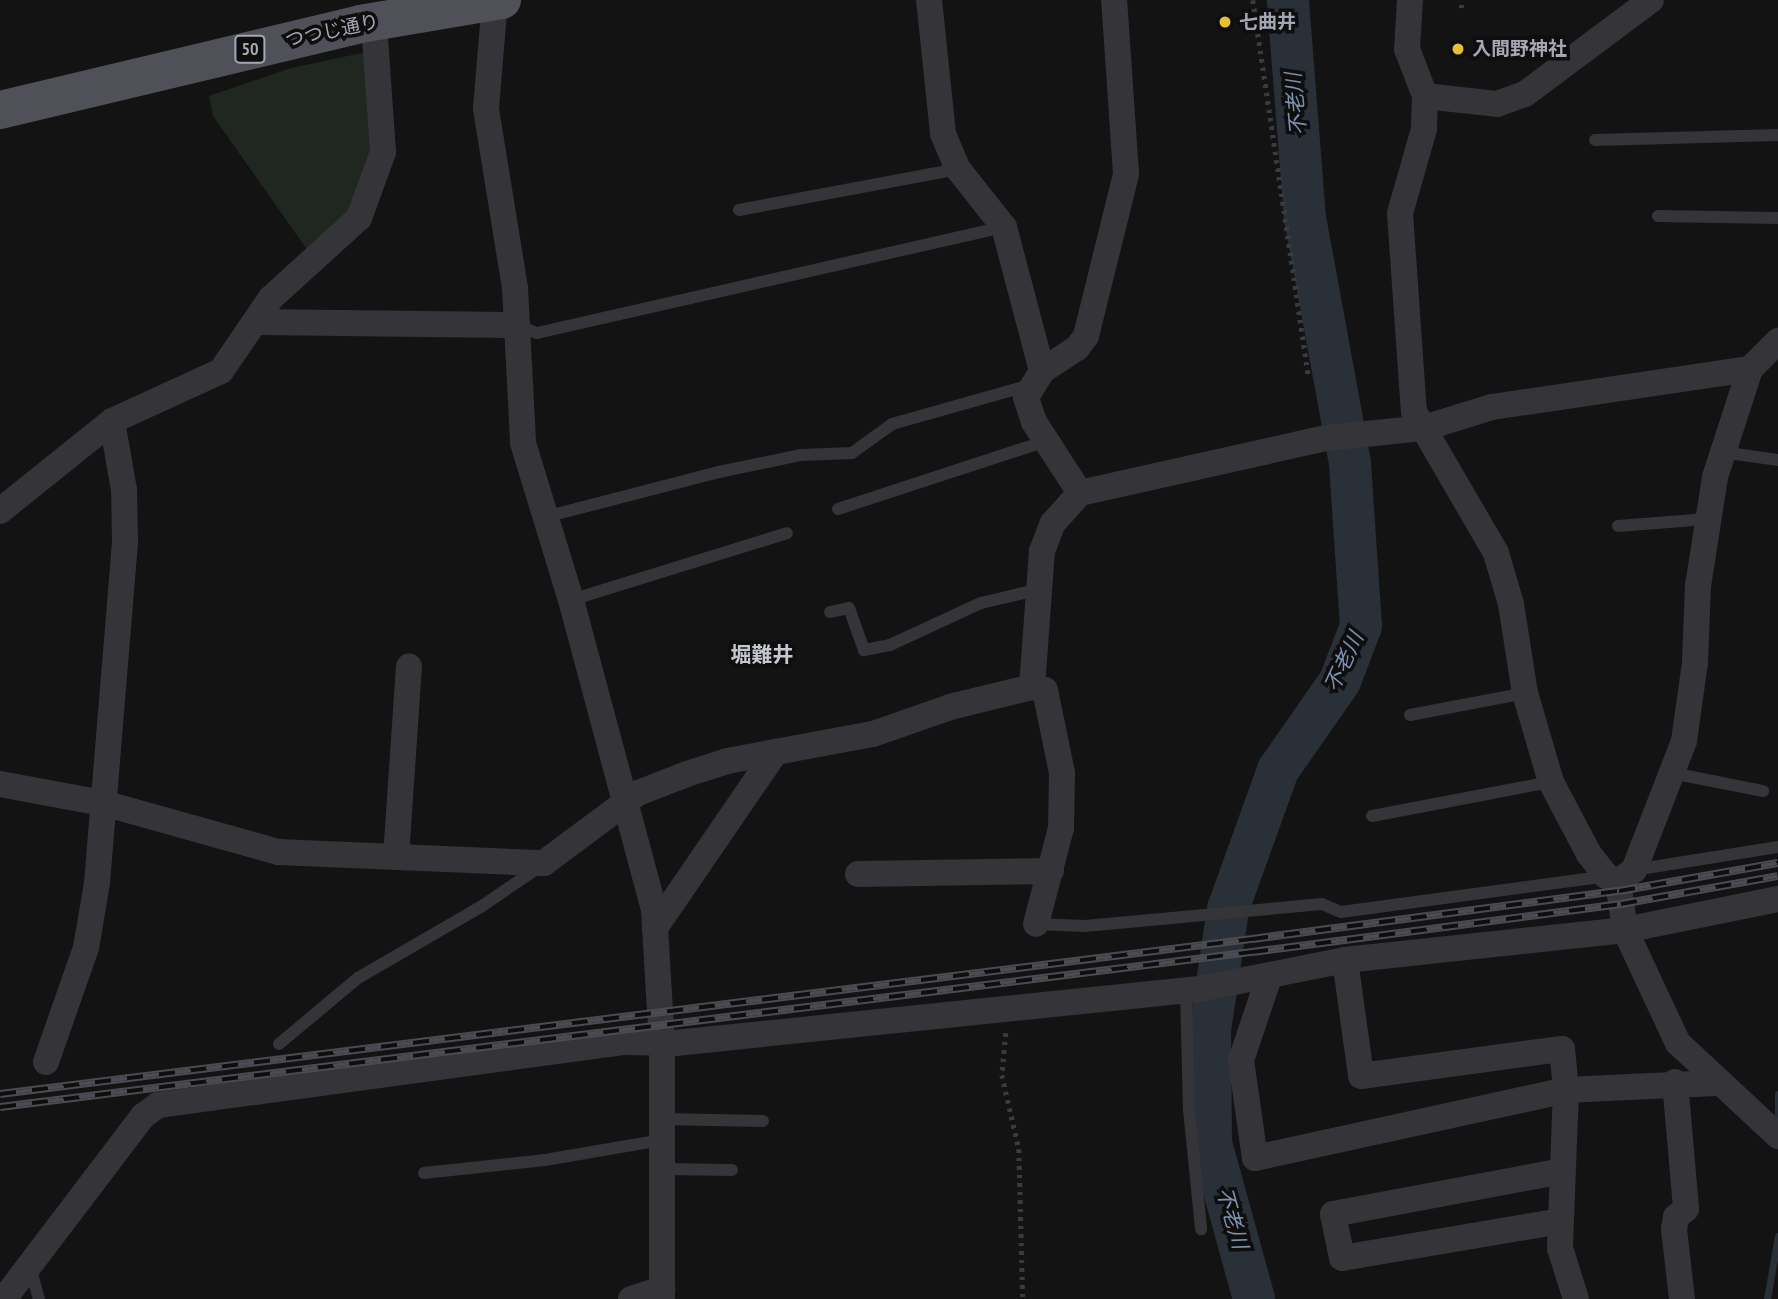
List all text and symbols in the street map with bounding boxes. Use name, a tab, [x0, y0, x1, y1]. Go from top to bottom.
street label: つつじ通り	[283, 10, 381, 52]
place label: 七曲井	[1239, 11, 1296, 33]
marker: 七曲井	[1217, 14, 1233, 30]
road number: 50	[234, 34, 266, 64]
place label: 入間野神社	[1472, 38, 1567, 60]
marker: 入間野神社	[1450, 41, 1466, 57]
water label: 不老川	[1281, 72, 1311, 136]
water label: 不老川	[1319, 628, 1369, 696]
district label: 堀難井	[731, 642, 793, 668]
water label: 不老川	[1211, 1184, 1253, 1252]

